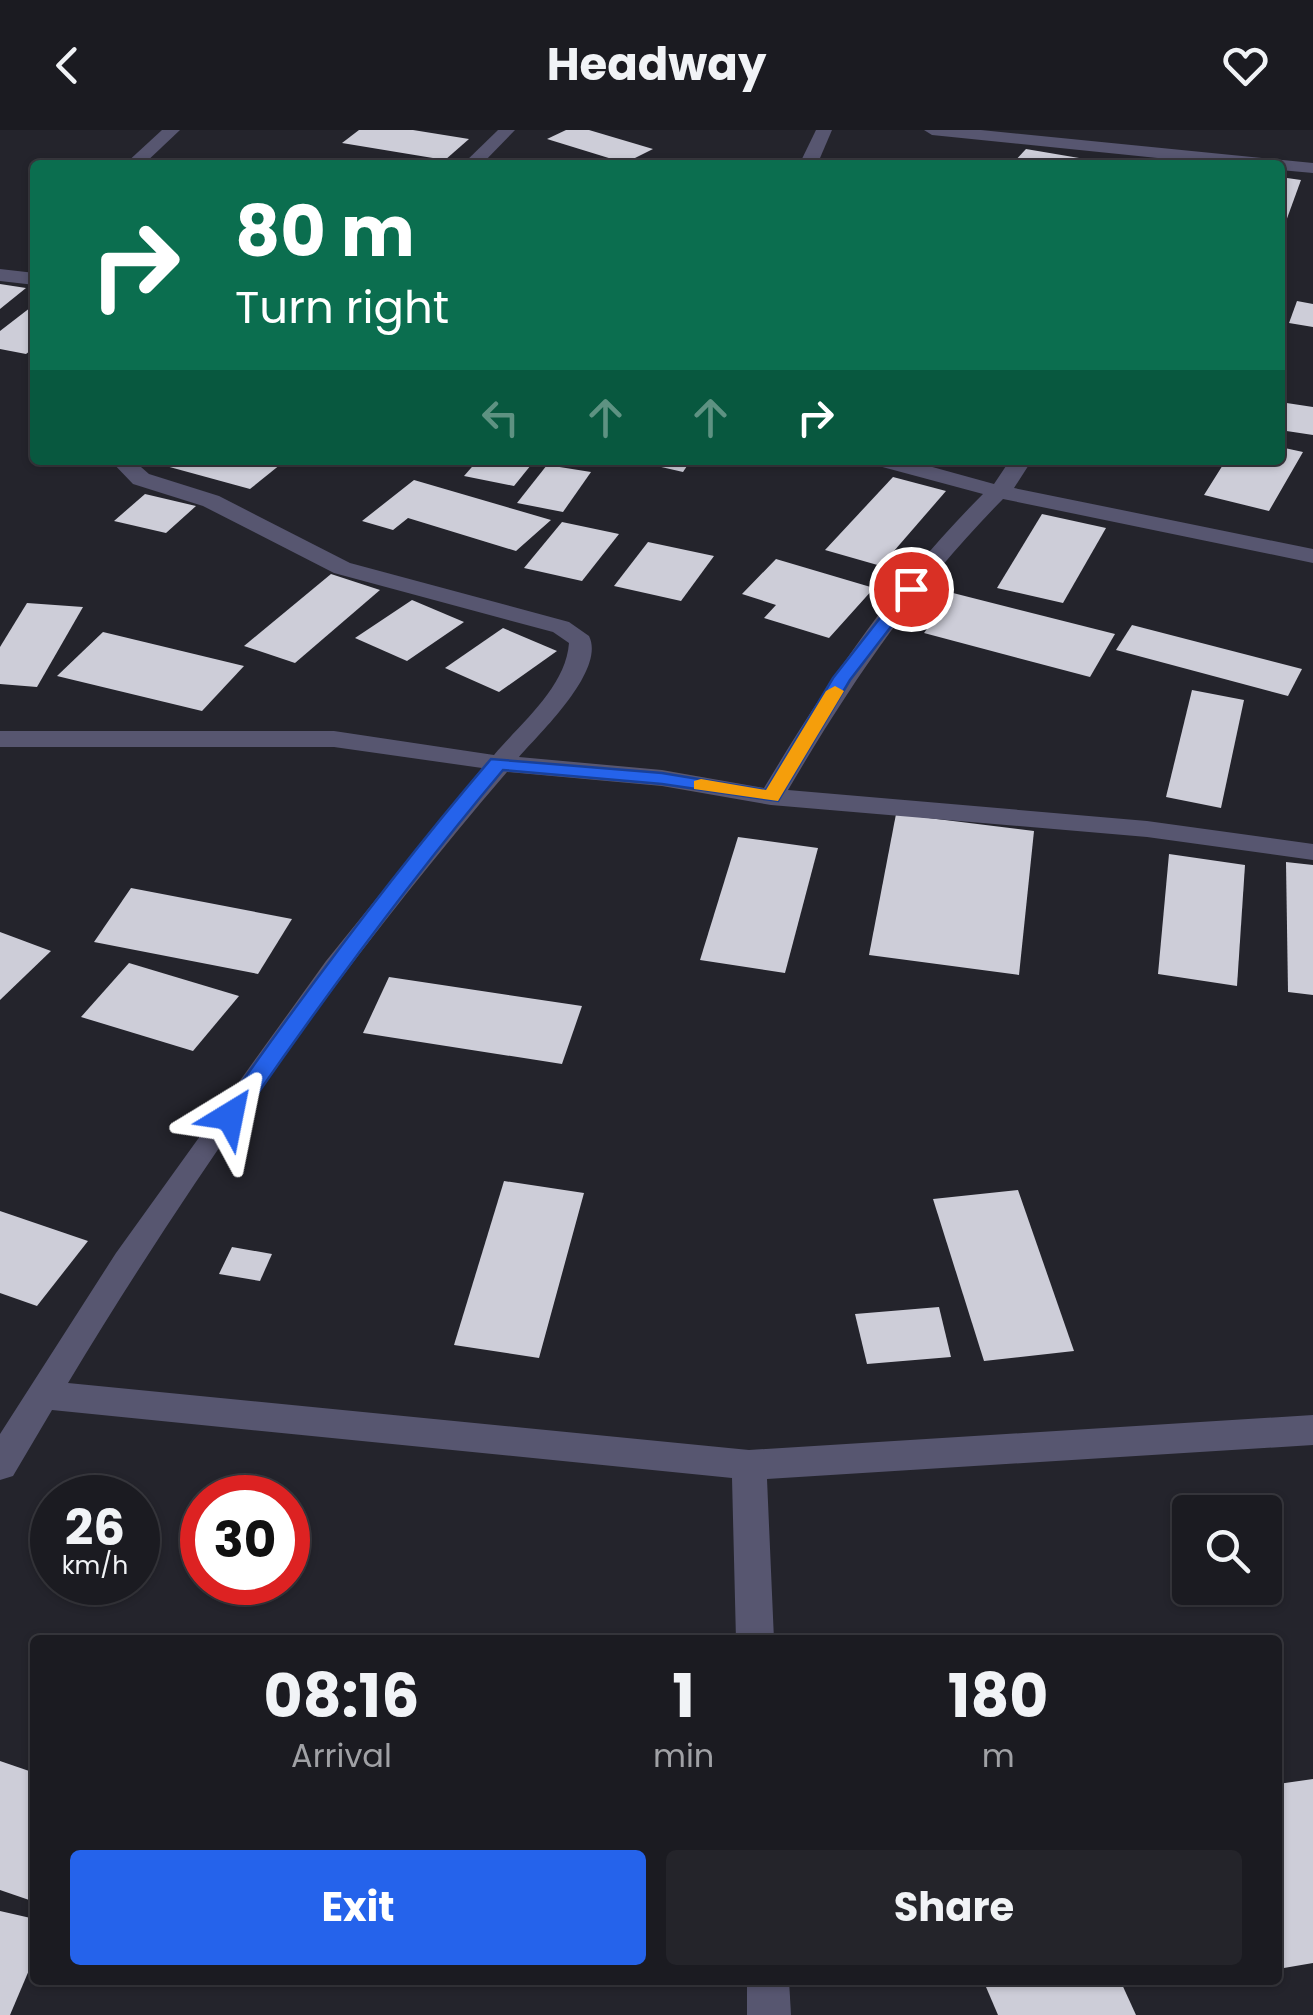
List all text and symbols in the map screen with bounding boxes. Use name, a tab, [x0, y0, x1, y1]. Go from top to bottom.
text: Headway	[547, 33, 766, 96]
icon: back	[40, 38, 95, 93]
icon: heart	[1218, 38, 1273, 93]
text: 80 m	[235, 182, 415, 281]
icon: right	[70, 200, 200, 330]
text: Turn right	[235, 276, 449, 339]
icon: left	[473, 390, 528, 445]
icon: ahead	[578, 390, 633, 445]
icon: ahead	[683, 390, 738, 445]
icon: right	[788, 390, 843, 445]
pin	[869, 547, 954, 632]
icon: arrive	[884, 562, 939, 617]
position arrow	[178, 1064, 282, 1168]
speed limit sign: 30	[180, 1475, 310, 1605]
text: 26	[65, 1492, 125, 1563]
map controls	[1172, 1495, 1282, 1605]
button: search	[1172, 1495, 1282, 1605]
text: km/h	[62, 1548, 128, 1583]
text: 08:16	[264, 1654, 419, 1738]
text: 1	[672, 1654, 695, 1738]
text: 180	[948, 1654, 1048, 1738]
text: Arrival	[291, 1733, 392, 1778]
text: min	[653, 1733, 714, 1778]
text: m	[982, 1733, 1015, 1778]
button: Exit	[70, 1850, 646, 1965]
button: Share	[666, 1850, 1242, 1965]

